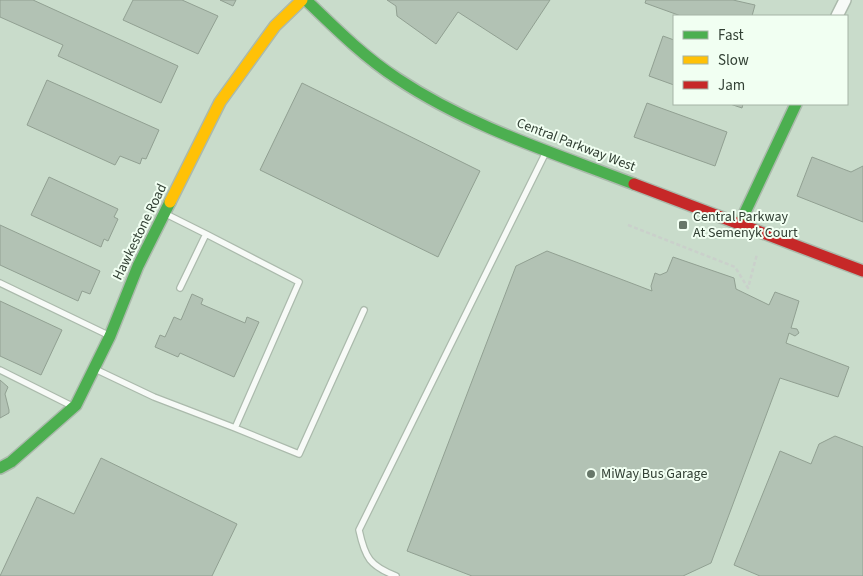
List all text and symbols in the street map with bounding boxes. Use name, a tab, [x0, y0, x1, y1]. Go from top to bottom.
legend	[673, 15, 848, 105]
text: Fast	[718, 25, 744, 46]
text: Slow	[718, 50, 749, 71]
text: Jam	[718, 75, 745, 96]
street label: Central Parkway West	[514, 113, 639, 177]
street label: Hawkestone Road	[108, 180, 172, 284]
place label: Central Parkway At Semenyk Court	[693, 207, 798, 243]
marker: Central Parkway At Semenyk Court	[677, 219, 689, 231]
place label: MiWay Bus Garage	[601, 464, 707, 484]
marker: MiWay Bus Garage	[585, 468, 597, 480]

